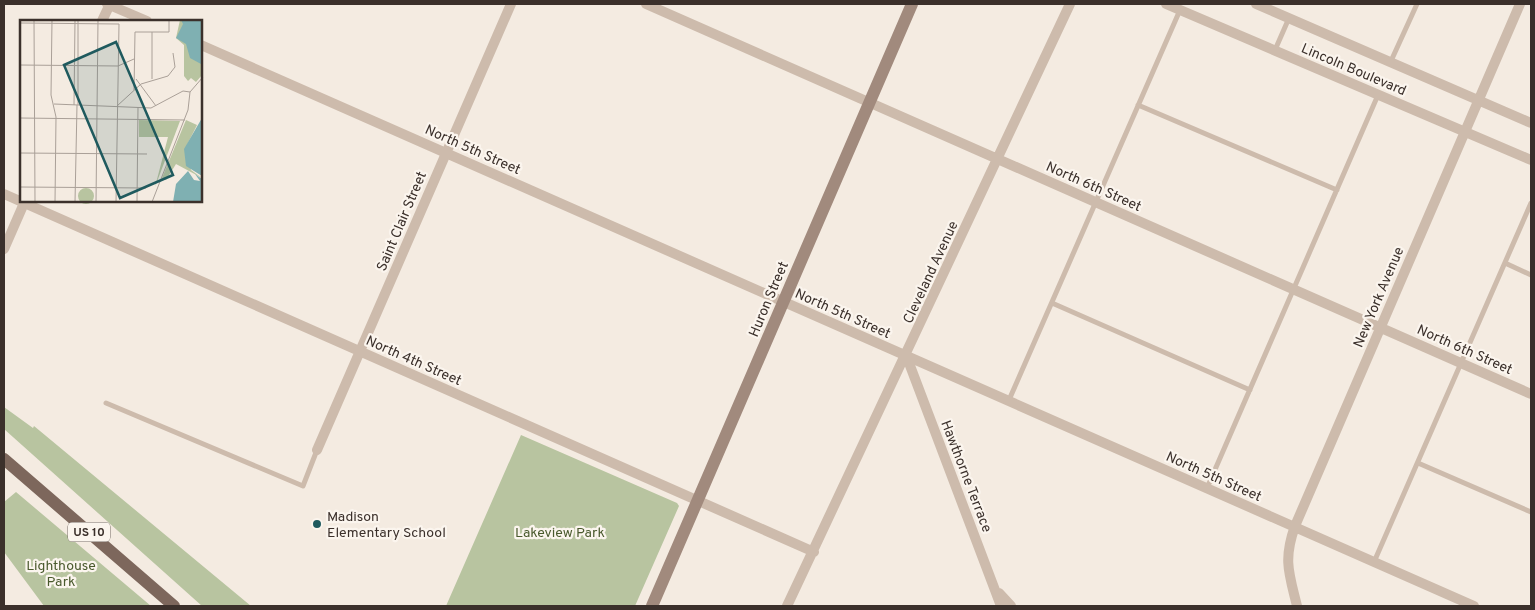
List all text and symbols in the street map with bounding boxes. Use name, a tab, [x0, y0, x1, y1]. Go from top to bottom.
inset map	[20, 20, 202, 202]
street label: Lincoln Boulevard	[1298, 41, 1409, 100]
street label: North 5th Street	[422, 122, 523, 179]
street label: North 6th Street	[1043, 159, 1144, 216]
street label: Saint Clair Street	[374, 169, 431, 274]
street label: Cleveland Avenue	[900, 219, 963, 327]
street label: New York Avenue	[1350, 245, 1408, 351]
street label: Huron Street	[746, 259, 793, 340]
street label: North 5th Street	[792, 286, 893, 343]
street label: North 6th Street	[1414, 322, 1515, 379]
street label: North 4th Street	[363, 333, 464, 390]
street label: Hawthorne Terrace	[936, 418, 995, 535]
street label: North 5th Street	[1163, 449, 1264, 506]
place label: Madison Elementary School	[327, 509, 446, 542]
marker: Madison Elementary School	[311, 518, 323, 530]
road number: US 10	[68, 522, 110, 542]
park label: Lakeview Park	[515, 525, 605, 542]
park label: Lighthouse Park	[26, 558, 96, 591]

